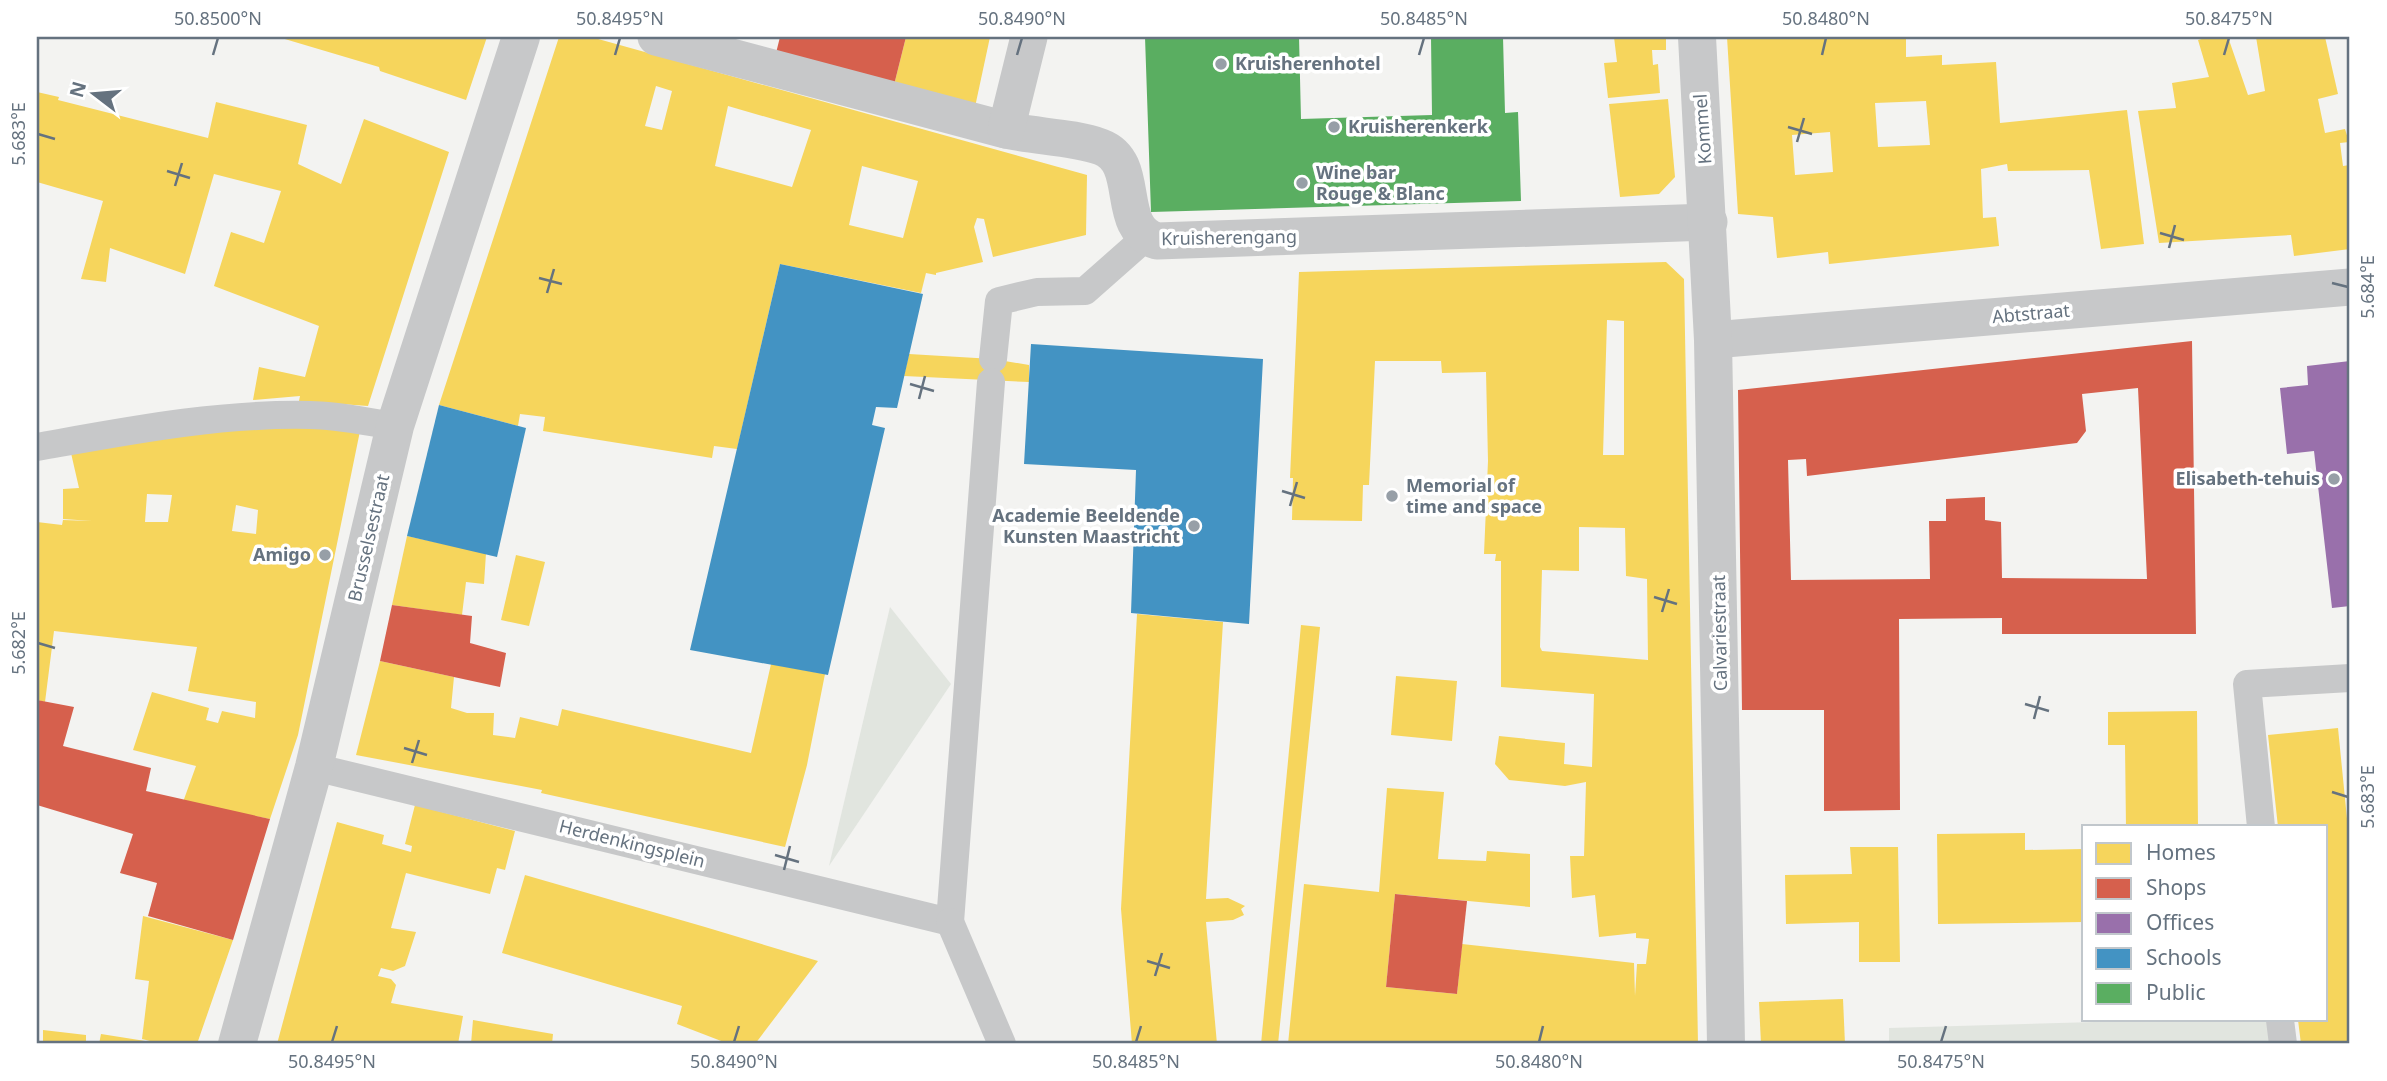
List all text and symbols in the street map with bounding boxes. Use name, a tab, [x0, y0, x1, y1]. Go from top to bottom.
text: 50.8500°N	[174, 6, 262, 30]
text: 50.8495°N	[576, 6, 664, 30]
text: 50.8490°N	[978, 6, 1066, 30]
text: 50.8485°N	[1380, 6, 1468, 30]
text: 50.8480°N	[1782, 6, 1870, 30]
text: 50.8475°N	[2185, 6, 2273, 30]
place label: Kruisherenhotel	[1235, 51, 1381, 75]
marker: Kruisherenhotel	[1213, 56, 1229, 72]
north arrow	[60, 60, 130, 130]
text: N	[63, 78, 92, 100]
street label: Kommel	[1688, 93, 1716, 165]
text: 5.683°E	[6, 102, 30, 166]
place label: Kruisherenkerk	[1348, 114, 1489, 138]
marker: Kruisherenkerk	[1326, 119, 1342, 135]
place label: Wine bar Rouge & Blanc	[1316, 160, 1445, 205]
marker: Wine bar Rouge & Blanc	[1294, 175, 1310, 191]
street label: Kruisherengang	[1161, 224, 1297, 250]
text: 5.684°E	[2355, 255, 2379, 319]
street label: Abtstraat	[1991, 298, 2071, 328]
place label: Elisabeth-tehuis	[2176, 466, 2320, 490]
street label: Brusselsestraat	[342, 471, 394, 604]
marker: Elisabeth-tehuis	[2326, 471, 2342, 487]
place label: Memorial of time and space	[1406, 473, 1542, 518]
marker: Memorial of time and space	[1384, 488, 1400, 504]
place label: Academie Beeldende Kunsten Maastricht	[992, 503, 1180, 548]
marker: Academie Beeldende Kunsten Maastricht	[1186, 518, 1202, 534]
place label: Amigo	[253, 542, 311, 566]
marker: Amigo	[317, 547, 333, 563]
street label: Calvariestraat	[1706, 574, 1732, 691]
text: 5.682°E	[6, 611, 30, 675]
text: 5.683°E	[2355, 765, 2379, 829]
street label: Herdenkingsplein	[557, 813, 708, 873]
legend	[2082, 825, 2328, 1021]
text: Homes	[2146, 838, 2216, 866]
text: Shops	[2146, 873, 2206, 901]
text: Offices	[2146, 908, 2214, 936]
text: Schools	[2146, 943, 2221, 971]
text: Public	[2146, 978, 2206, 1006]
text: 50.8495°N	[288, 1049, 376, 1073]
text: 50.8490°N	[690, 1049, 778, 1073]
text: 50.8485°N	[1092, 1049, 1180, 1073]
text: 50.8480°N	[1495, 1049, 1583, 1073]
text: 50.8475°N	[1897, 1049, 1985, 1073]

